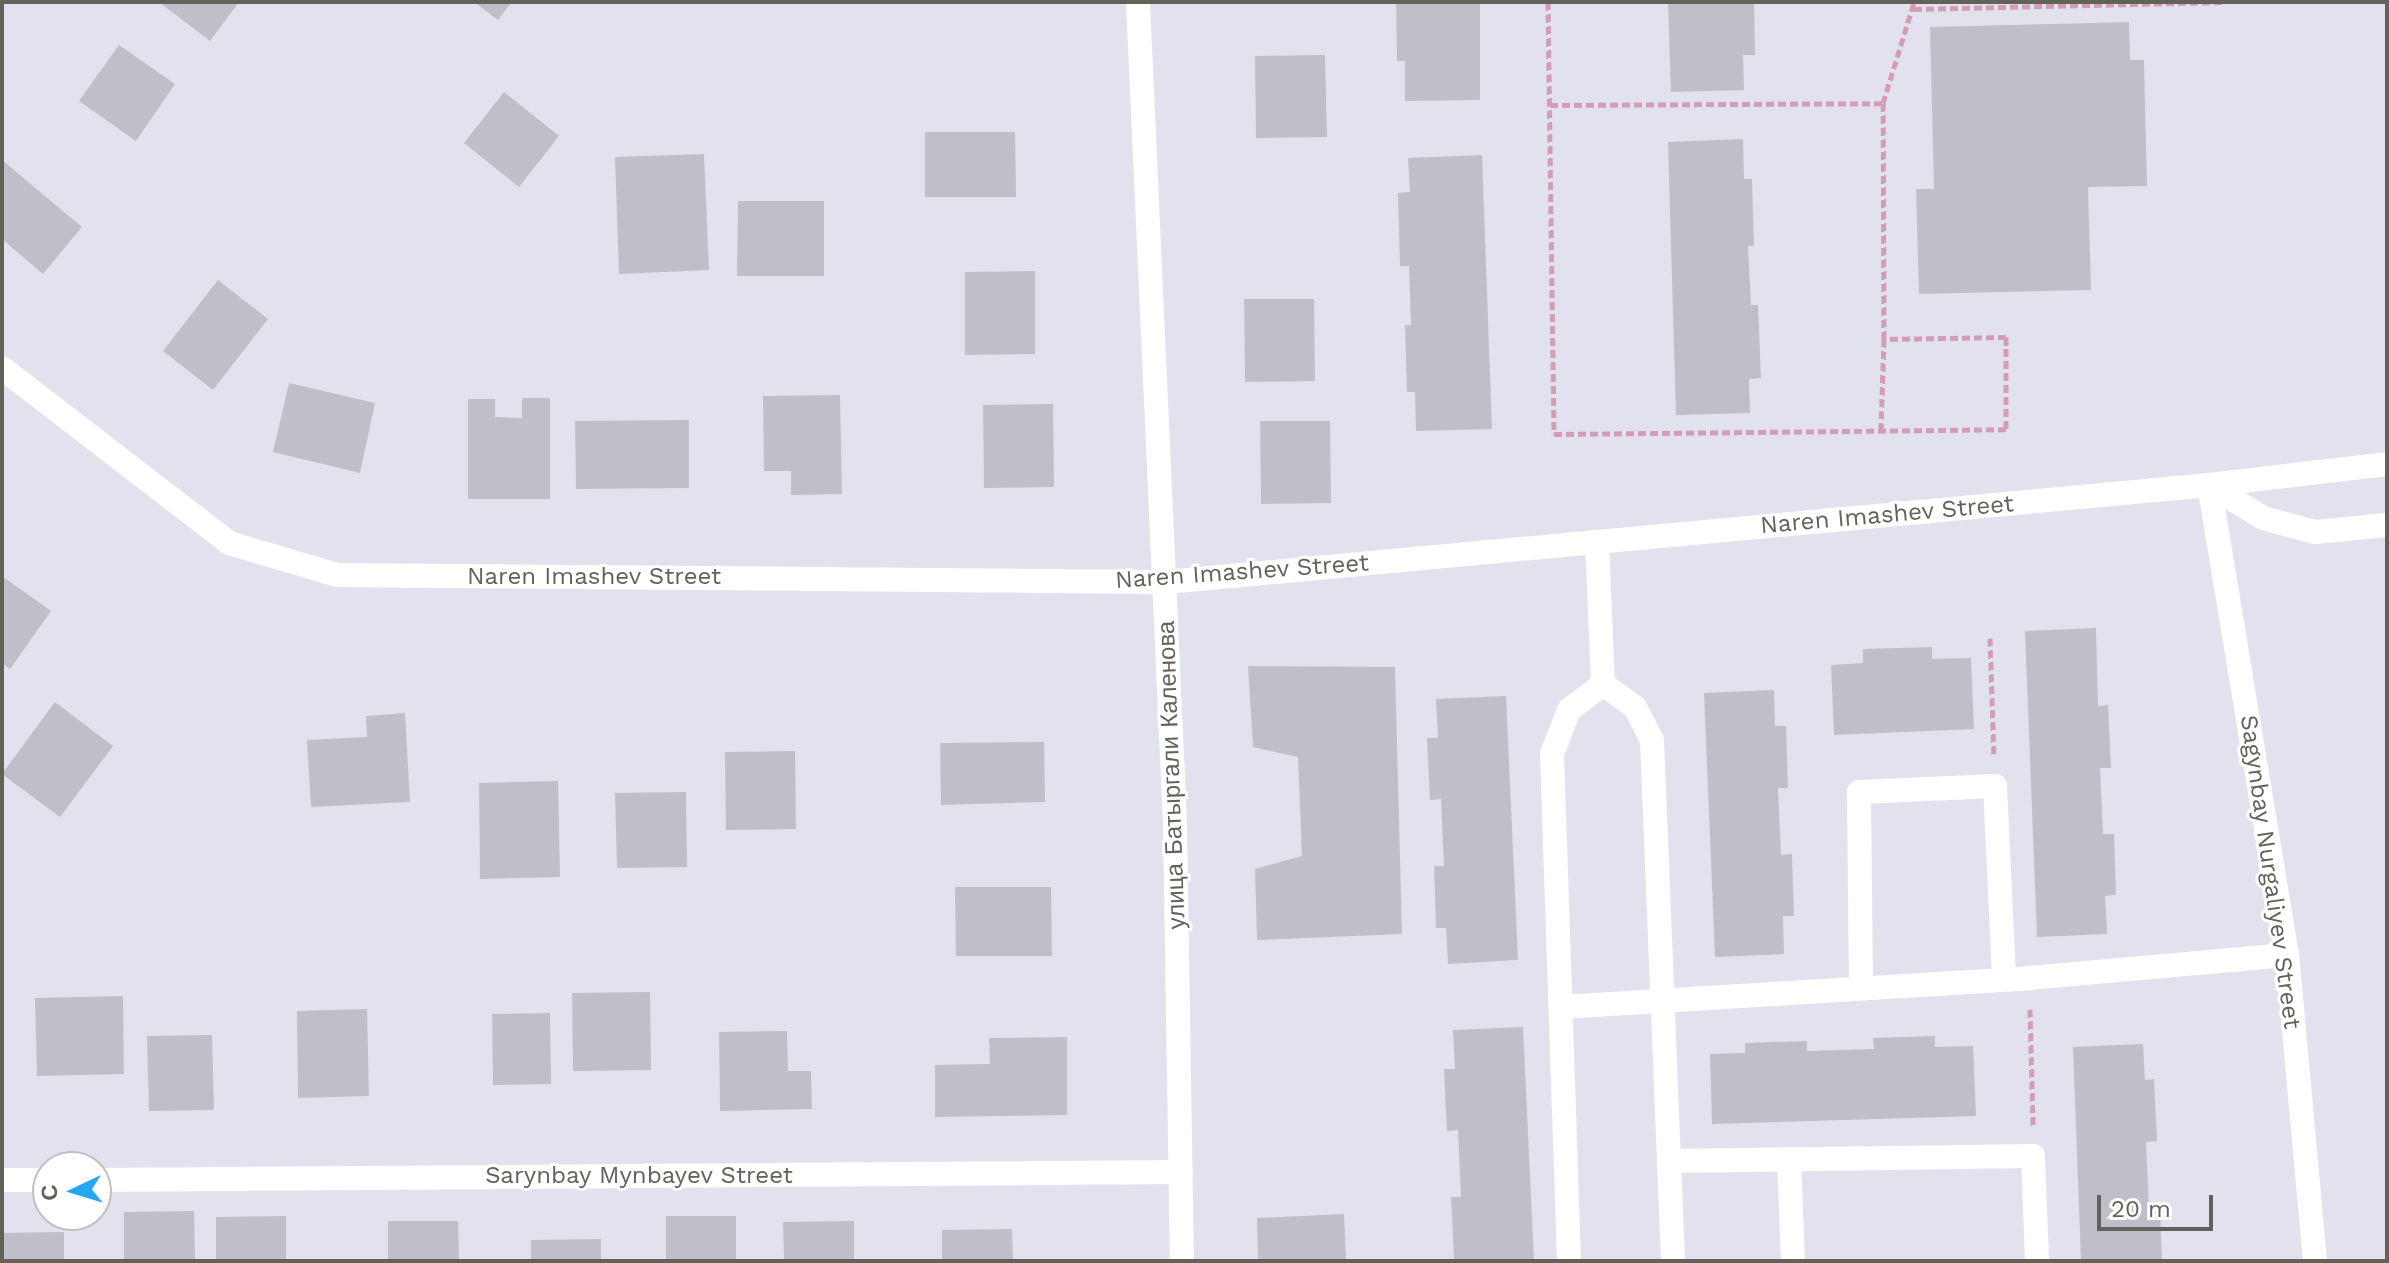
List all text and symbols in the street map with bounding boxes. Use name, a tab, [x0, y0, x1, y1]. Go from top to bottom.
street label: Naren Imashev Street	[1759, 490, 2015, 540]
street label: Naren Imashev Street	[1114, 549, 1370, 595]
street label: Naren Imashev Street	[467, 563, 721, 591]
street label: улица Батыргали Каленова	[1152, 620, 1192, 930]
street label: Sagynbay Nurgaliyev Street	[2234, 713, 2306, 1031]
north arrow	[32, 1151, 112, 1231]
street label: Sarynbay Mynbayev Street	[485, 1162, 793, 1190]
scale bar	[2101, 1179, 2217, 1229]
text: С	[37, 1184, 63, 1201]
text: 20 m	[2111, 1195, 2171, 1223]

